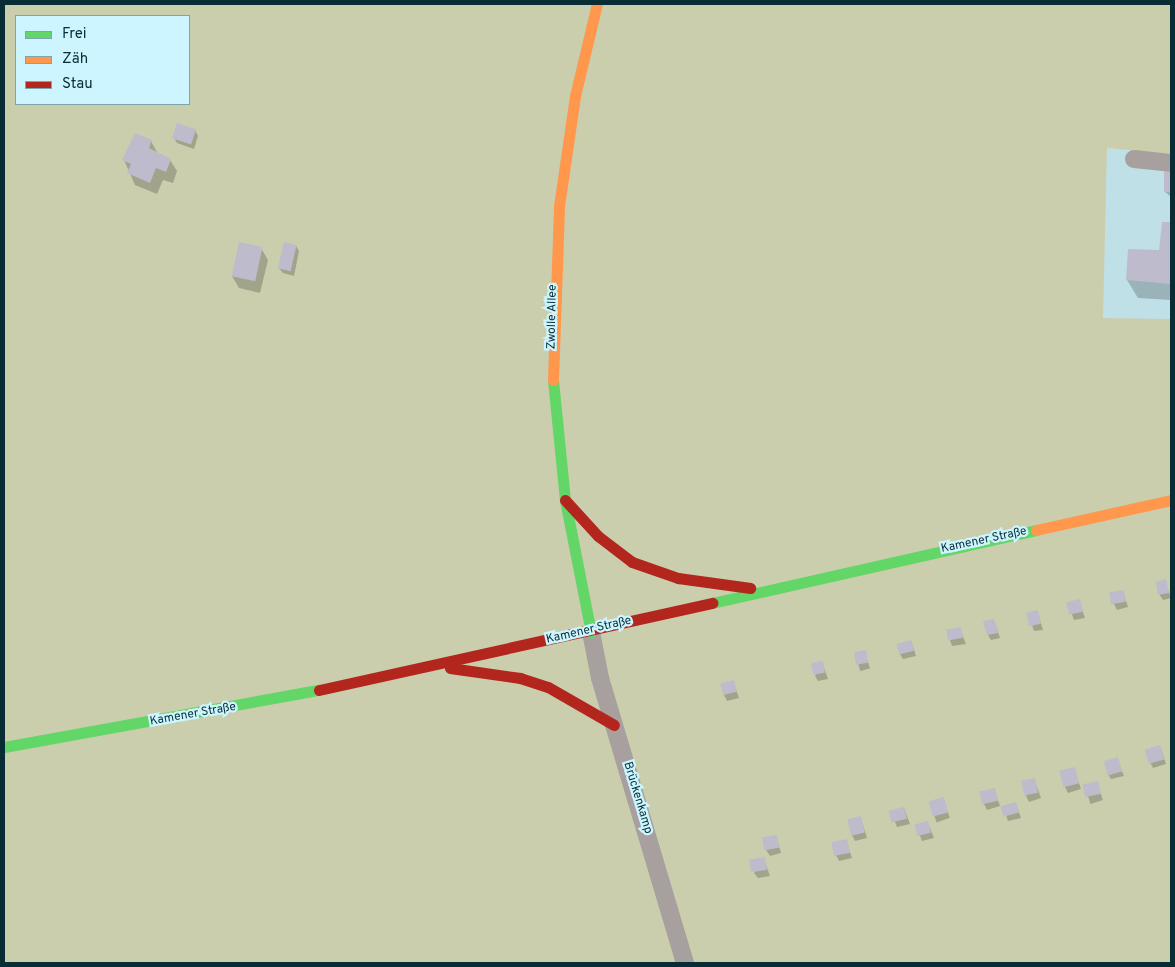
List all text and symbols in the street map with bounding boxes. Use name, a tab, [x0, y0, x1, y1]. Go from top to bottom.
legend	[15, 15, 190, 105]
text: Frei	[62, 25, 87, 44]
text: Zäh	[62, 50, 88, 69]
text: Stau	[62, 75, 93, 94]
street label: Zwolle Allee	[545, 284, 561, 350]
street label: Kamener Straße	[940, 525, 1028, 557]
street label: Kamener Straße	[545, 614, 633, 648]
street label: Kamener Straße	[149, 700, 237, 730]
street label: Brückenkamp	[619, 760, 655, 836]

